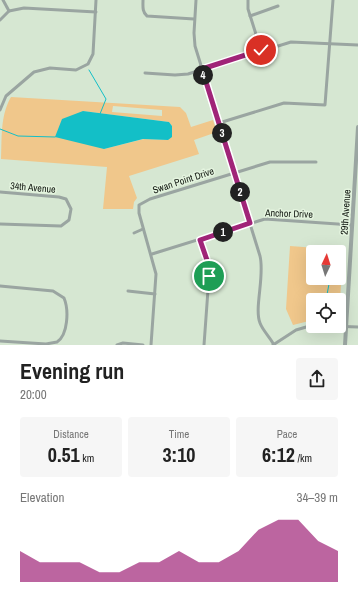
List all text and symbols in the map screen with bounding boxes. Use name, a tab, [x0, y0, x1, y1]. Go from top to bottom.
pin	[244, 33, 278, 67]
icon: check	[250, 39, 272, 61]
pin: 4	[193, 65, 213, 85]
text: 4	[200, 68, 206, 82]
pin: 3	[212, 123, 232, 143]
text: 3	[219, 126, 225, 140]
street label: Swan Point Drive	[151, 164, 216, 197]
street label: 34th Avenue	[10, 179, 57, 196]
pin: 2	[230, 182, 250, 202]
text: 2	[237, 185, 243, 199]
street label: 29th Avenue	[337, 188, 354, 235]
street label: Anchor Drive	[264, 206, 314, 221]
pin: 1	[213, 222, 233, 242]
text: 1	[220, 225, 226, 239]
north arrow	[306, 245, 346, 285]
map controls	[306, 245, 346, 333]
pin	[192, 259, 226, 293]
icon: arrive	[198, 265, 220, 287]
button: locate	[306, 293, 346, 333]
text: Evening run	[20, 356, 124, 386]
button: share	[296, 358, 338, 400]
text: 20:00	[20, 386, 47, 403]
text: Distance	[53, 427, 89, 441]
text: Time	[169, 427, 189, 441]
text: Pace	[277, 427, 297, 441]
text: 0.51	[48, 441, 80, 468]
text: 3:10	[163, 441, 195, 468]
text: 6:12	[262, 441, 295, 468]
text: km	[80, 451, 94, 465]
text: /km	[295, 451, 312, 465]
text: Elevation	[20, 489, 64, 506]
text: 34–39 m	[297, 489, 338, 506]

